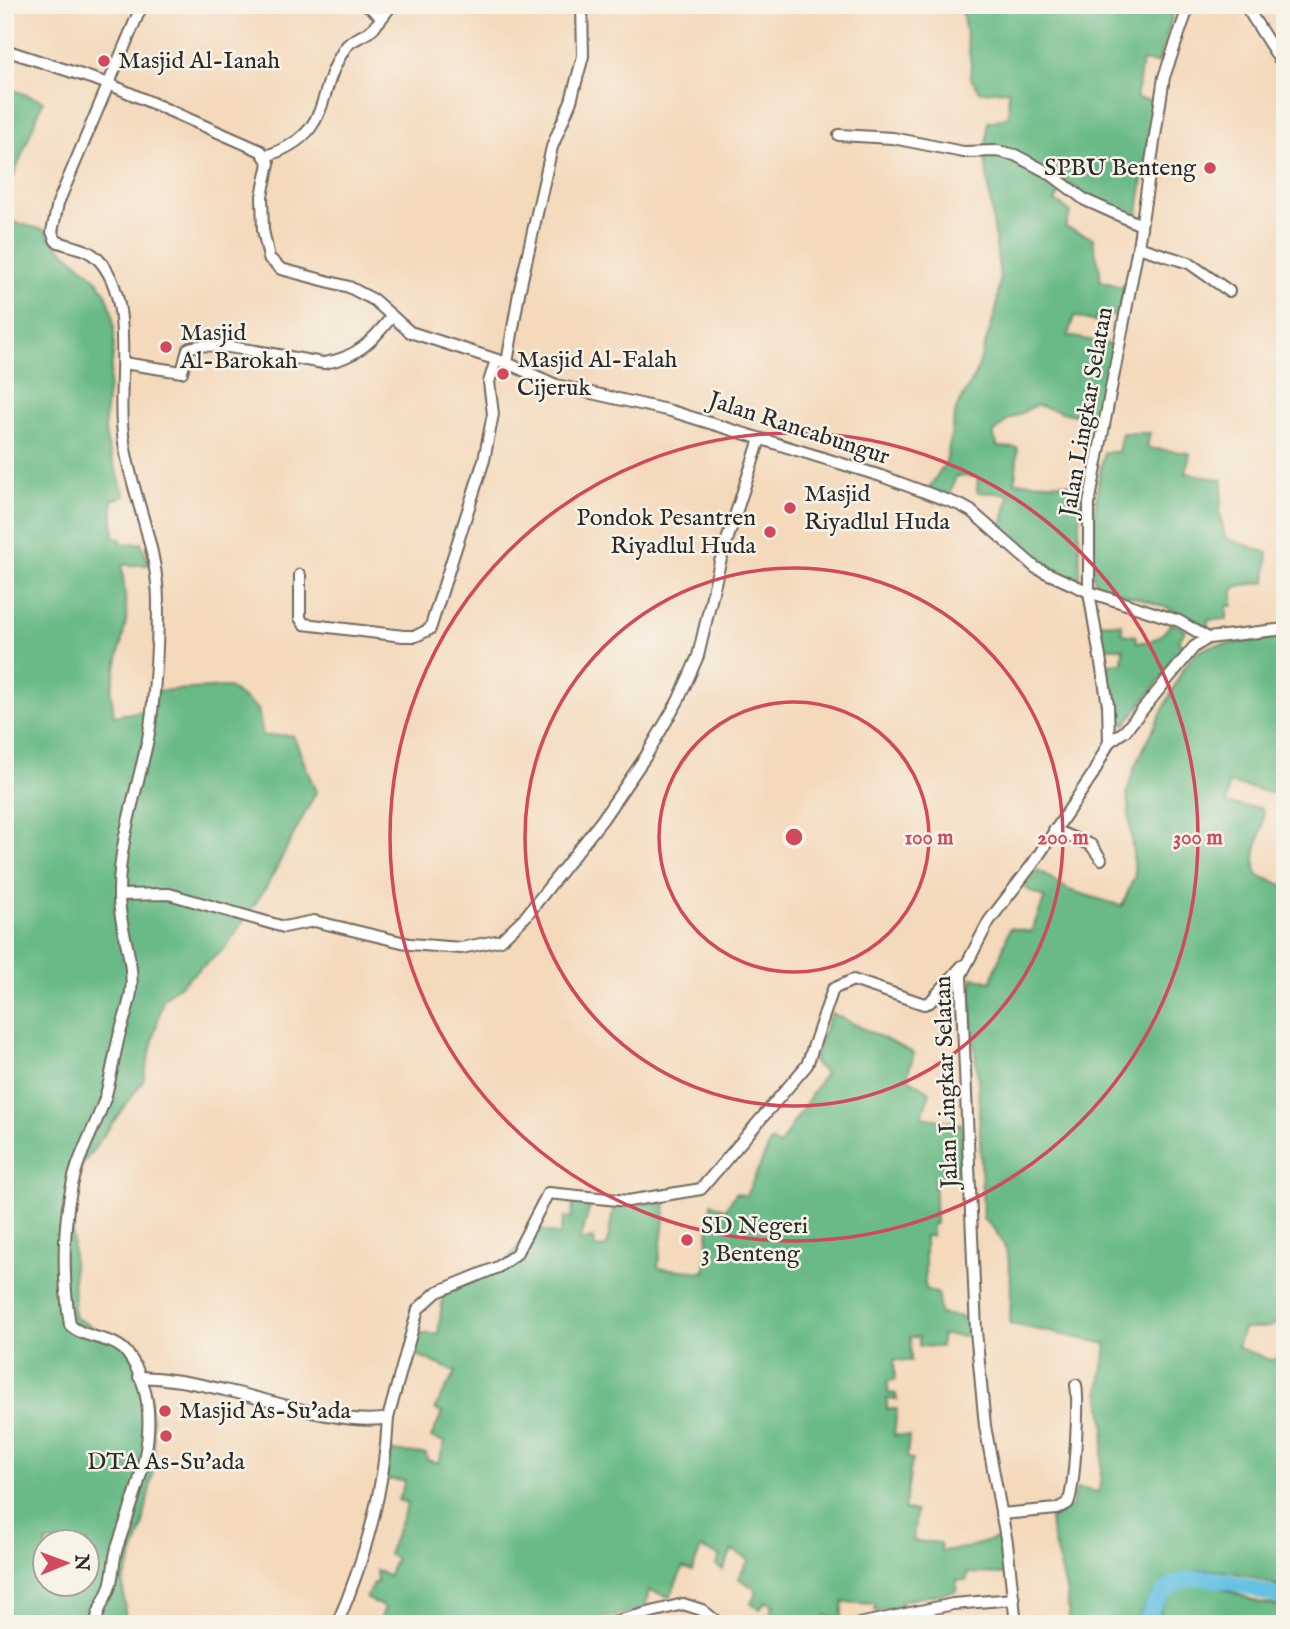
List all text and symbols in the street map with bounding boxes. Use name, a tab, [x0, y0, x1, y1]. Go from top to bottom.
place label: Masjid Al-Ianah	[118, 46, 280, 77]
marker: Masjid Al-Ianah	[96, 53, 112, 69]
place label: SPBU Benteng	[1044, 153, 1197, 184]
marker: SPBU Benteng	[1202, 160, 1218, 176]
street label: Jalan Lingkar Selatan	[1053, 304, 1121, 522]
place label: Masjid Al-Barokah	[179, 318, 298, 377]
marker: Masjid Al-Barokah	[158, 339, 174, 355]
place label: Masjid Al-Falah Cijeruk	[517, 345, 678, 404]
marker: Masjid Al-Falah Cijeruk	[495, 366, 511, 382]
street label: Jalan Rancabungur	[702, 384, 894, 473]
place label: Masjid Riyadlul Huda	[804, 479, 950, 538]
marker: Masjid Riyadlul Huda	[782, 500, 798, 516]
place label: Pondok Pesantren Riyadlul Huda	[576, 503, 757, 562]
marker: Pondok Pesantren Riyadlul Huda	[762, 524, 778, 540]
centre of rings	[782, 825, 806, 849]
text: 100 m	[904, 825, 954, 852]
text: 200 m	[1037, 825, 1089, 852]
text: 300 m	[1173, 825, 1223, 852]
street label: Jalan Lingkar Selatan	[928, 975, 966, 1192]
place label: SD Negeri 3 Benteng	[701, 1211, 808, 1270]
marker: SD Negeri 3 Benteng	[679, 1232, 695, 1248]
place label: Masjid As-Su'ada	[179, 1396, 351, 1427]
marker: Masjid As-Su'ada	[157, 1403, 173, 1419]
marker: DTA As-Su'ada	[158, 1428, 174, 1444]
place label: DTA As-Su'ada	[87, 1447, 246, 1478]
north arrow	[32, 1528, 102, 1598]
text: N	[69, 1553, 93, 1572]

